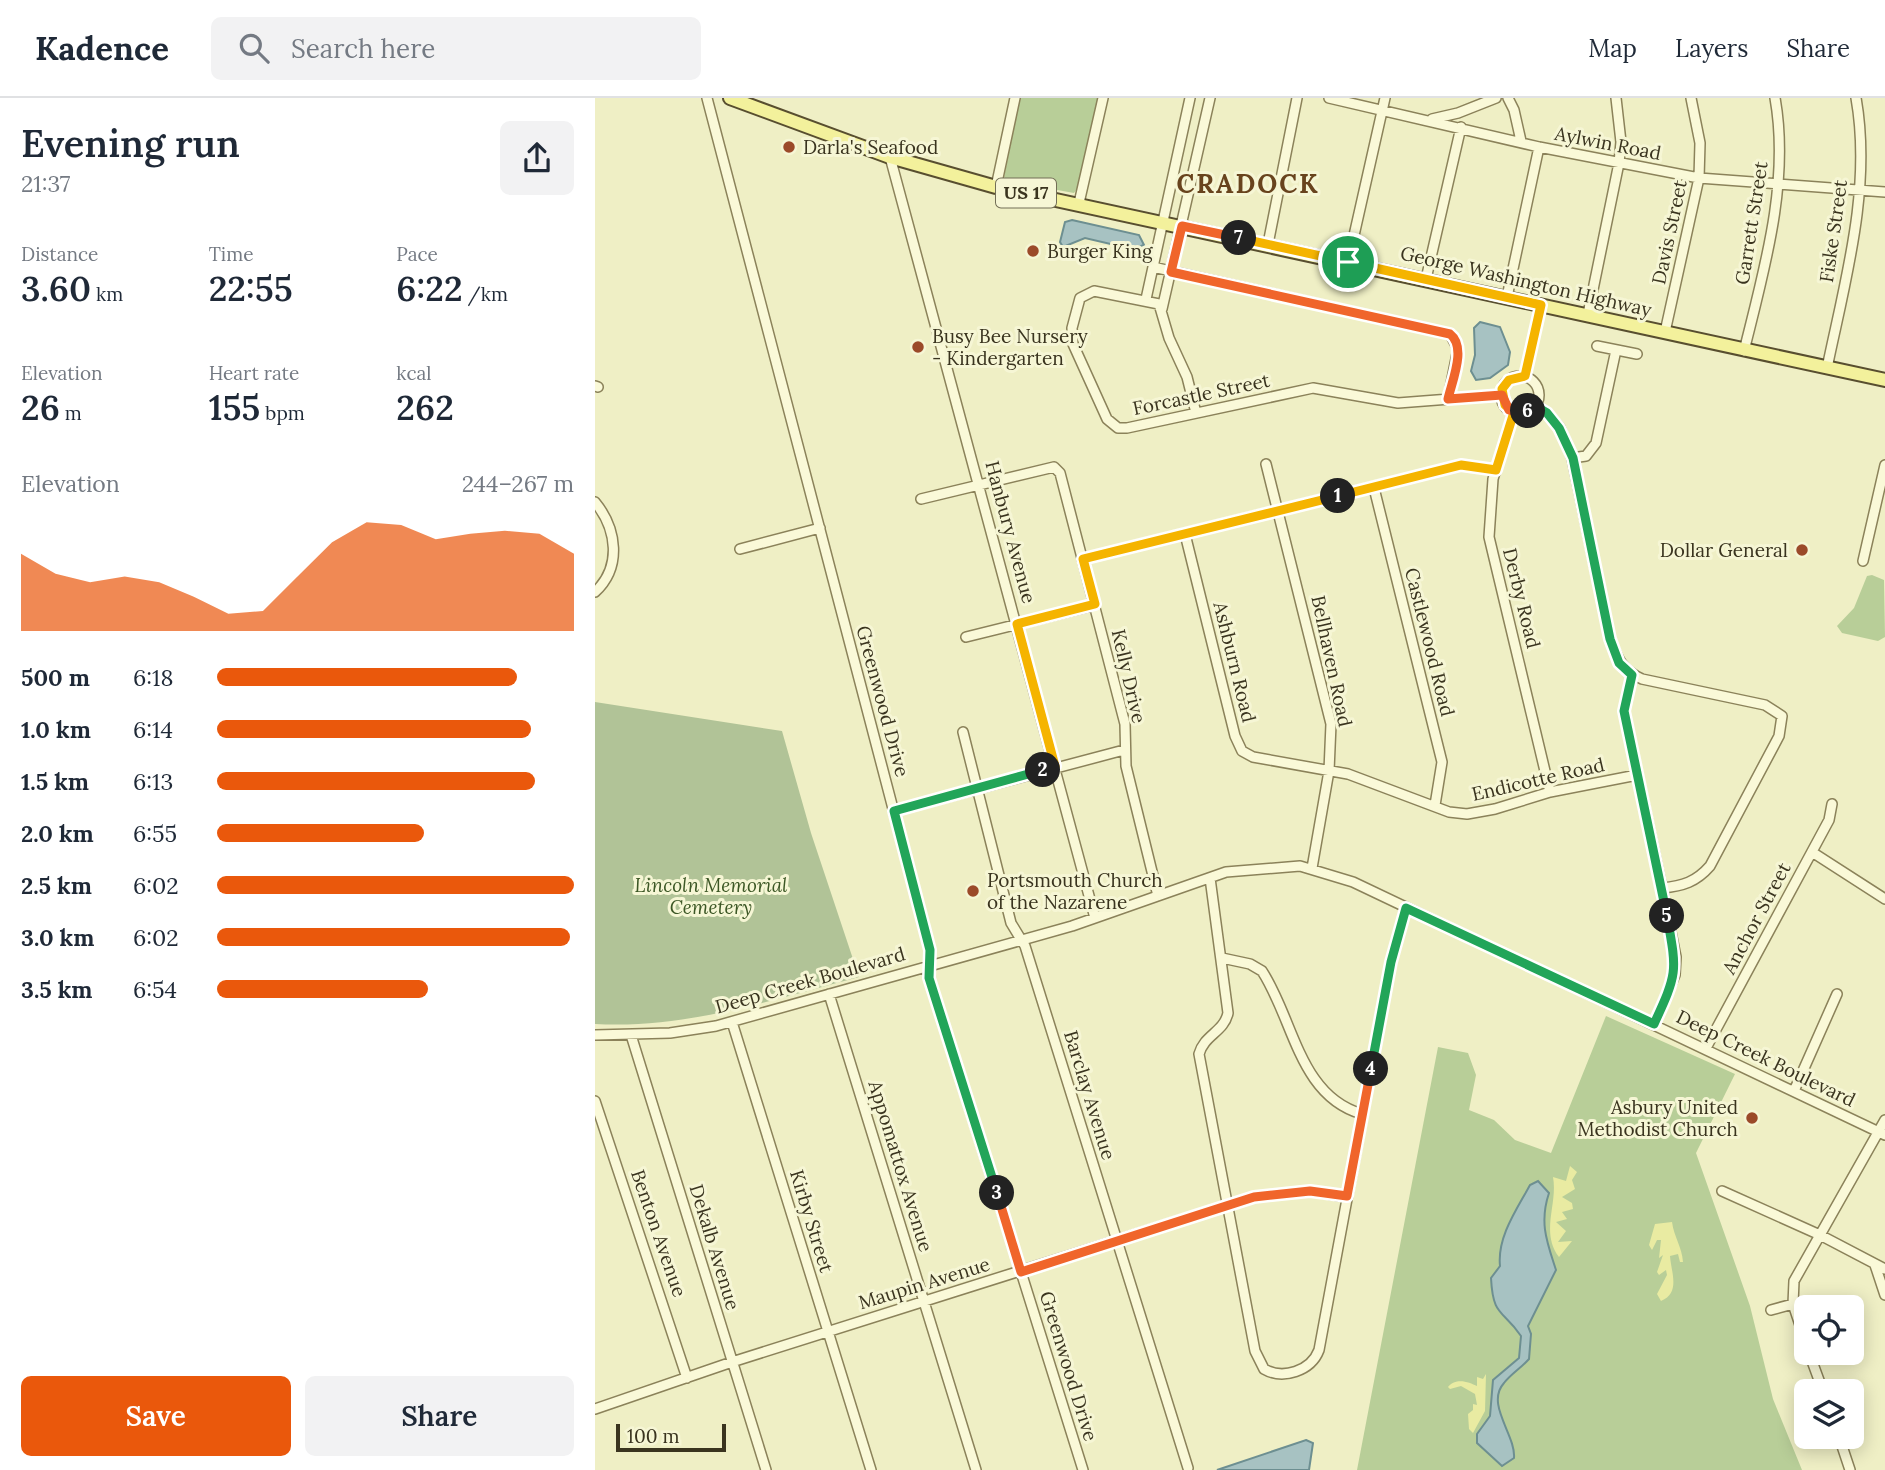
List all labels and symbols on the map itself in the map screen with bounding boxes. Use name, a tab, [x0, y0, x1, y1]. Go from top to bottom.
street label: Aylwin Road	[1552, 121, 1663, 165]
place label: Darla's Seafood	[803, 135, 938, 159]
marker: Darla's Seafood	[781, 139, 797, 155]
street label: Garrett Street	[1729, 159, 1773, 286]
district label: CRADOCK	[1176, 167, 1320, 200]
street label: Davis Street	[1646, 177, 1692, 286]
street label: Fiske Street	[1814, 177, 1852, 284]
road number: US 17	[996, 178, 1056, 208]
pin: 7	[1221, 220, 1257, 256]
pin	[1318, 232, 1378, 292]
place label: Burger King	[1047, 239, 1153, 263]
street label: George Washington Highway	[1398, 240, 1654, 322]
marker: Burger King	[1025, 243, 1041, 259]
place label: Busy Bee Nursery - Kindergarten	[932, 324, 1088, 370]
marker: Busy Bee Nursery - Kindergarten	[910, 339, 926, 355]
street label: Forcastle Street	[1130, 368, 1272, 420]
pin: 6	[1511, 394, 1545, 428]
street label: Hanbury Avenue	[980, 458, 1042, 606]
pin: 1	[1321, 478, 1355, 514]
place label: Dollar General	[1660, 538, 1788, 562]
marker: Dollar General	[1794, 542, 1810, 558]
street label: Derby Road	[1498, 545, 1546, 651]
street label: Castlewood Road	[1400, 565, 1460, 719]
street label: Bellhaven Road	[1306, 593, 1358, 729]
street label: Ashburn Road	[1208, 598, 1262, 725]
street label: Greenwood Drive	[851, 623, 915, 779]
street label: Kelly Drive	[1107, 627, 1151, 725]
pin: 2	[1025, 752, 1061, 788]
street label: Endicotte Road	[1469, 752, 1607, 806]
street label: Anchor Street	[1716, 857, 1796, 979]
place label: Portsmouth Church of the Nazarene	[987, 868, 1163, 914]
park label: Lincoln Memorial Cemetery	[635, 873, 788, 919]
marker: Portsmouth Church of the Nazarene	[965, 883, 981, 899]
pin: 5	[1649, 898, 1685, 934]
street label: Deep Creek Boulevard	[712, 941, 908, 1019]
street label: Deep Creek Boulevard	[1672, 1004, 1860, 1112]
street label: Barclay Avenue	[1059, 1027, 1121, 1163]
pin: 4	[1353, 1052, 1389, 1086]
street label: Appomattox Avenue	[863, 1077, 938, 1255]
place label: Asbury United Methodist Church	[1577, 1095, 1738, 1141]
marker: Asbury United Methodist Church	[1744, 1110, 1760, 1126]
street label: Benton Avenue	[626, 1166, 692, 1300]
street label: Kirby Street	[785, 1167, 839, 1276]
pin: 3	[979, 1176, 1015, 1210]
street label: Dekalb Avenue	[684, 1181, 746, 1313]
street label: Maupin Avenue	[855, 1252, 993, 1314]
street label: Greenwood Drive	[1035, 1288, 1103, 1444]
scale bar	[616, 1421, 726, 1453]

